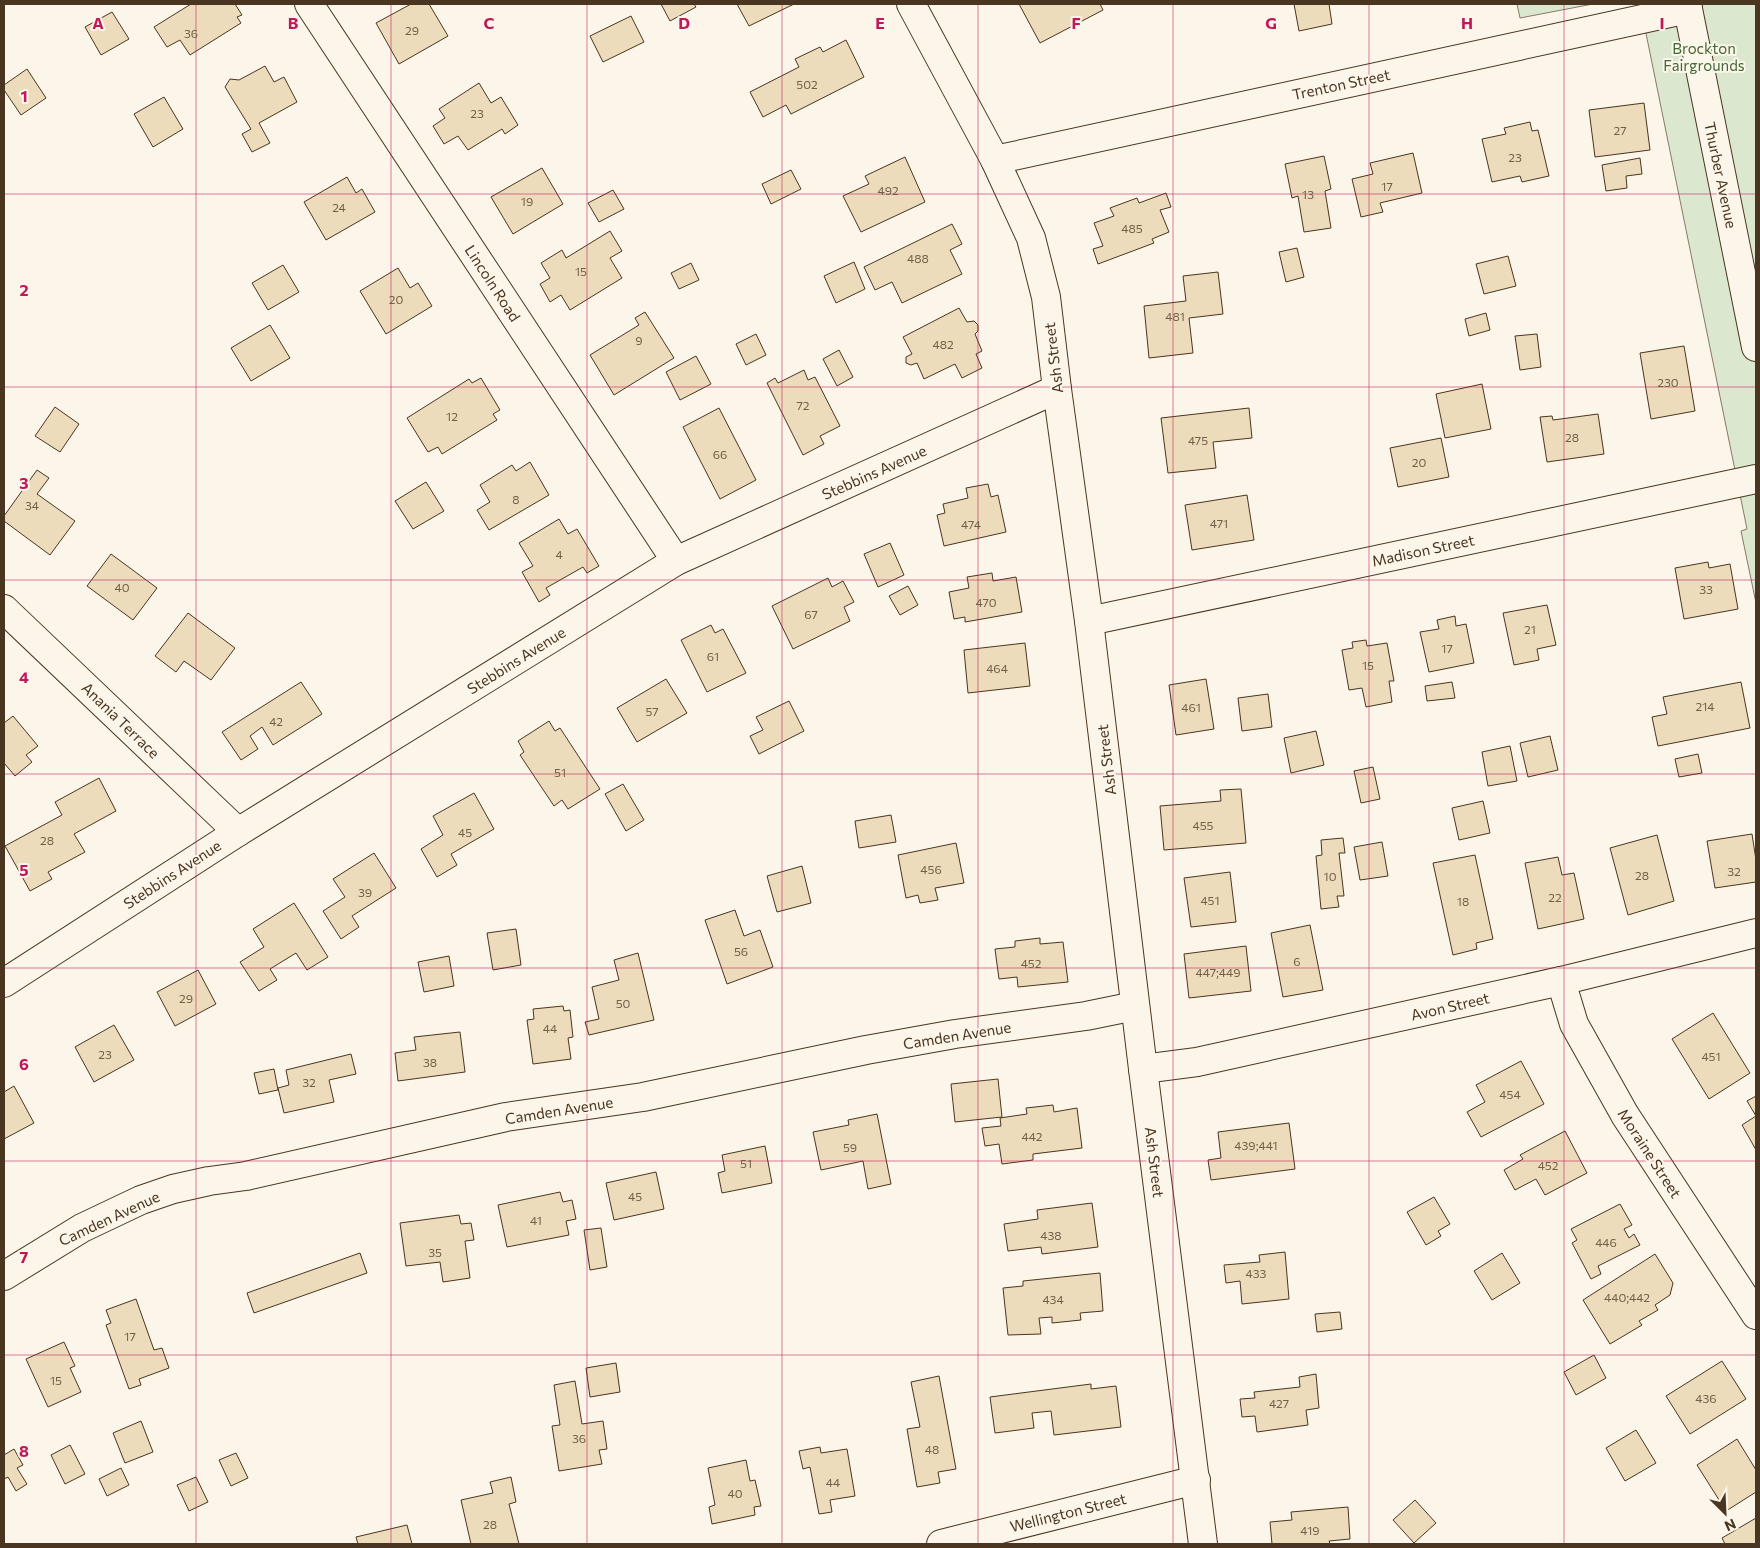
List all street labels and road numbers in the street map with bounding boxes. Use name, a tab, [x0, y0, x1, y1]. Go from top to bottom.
street label: Trenton Street	[1290, 65, 1392, 103]
street label: Thurber Avenue	[1701, 120, 1741, 230]
street label: Lincoln Road	[462, 241, 524, 325]
street label: Ash Street	[1040, 322, 1066, 394]
street label: Stebbins Avenue	[819, 441, 929, 503]
street label: Madison Street	[1370, 530, 1476, 570]
street label: Stebbins Avenue	[464, 623, 569, 697]
street label: Anania Terrace	[78, 678, 164, 762]
street label: Ash Street	[1093, 724, 1119, 796]
street label: Stebbins Avenue	[120, 836, 224, 912]
street label: Avon Street	[1409, 988, 1491, 1024]
street label: Camden Avenue	[902, 1018, 1012, 1052]
street label: Camden Avenue	[504, 1093, 614, 1127]
street label: Moraine Street	[1615, 1105, 1685, 1201]
street label: Ash Street	[1142, 1126, 1168, 1198]
street label: Camden Avenue	[56, 1187, 162, 1249]
street label: Wellington Street	[1008, 1489, 1128, 1535]

